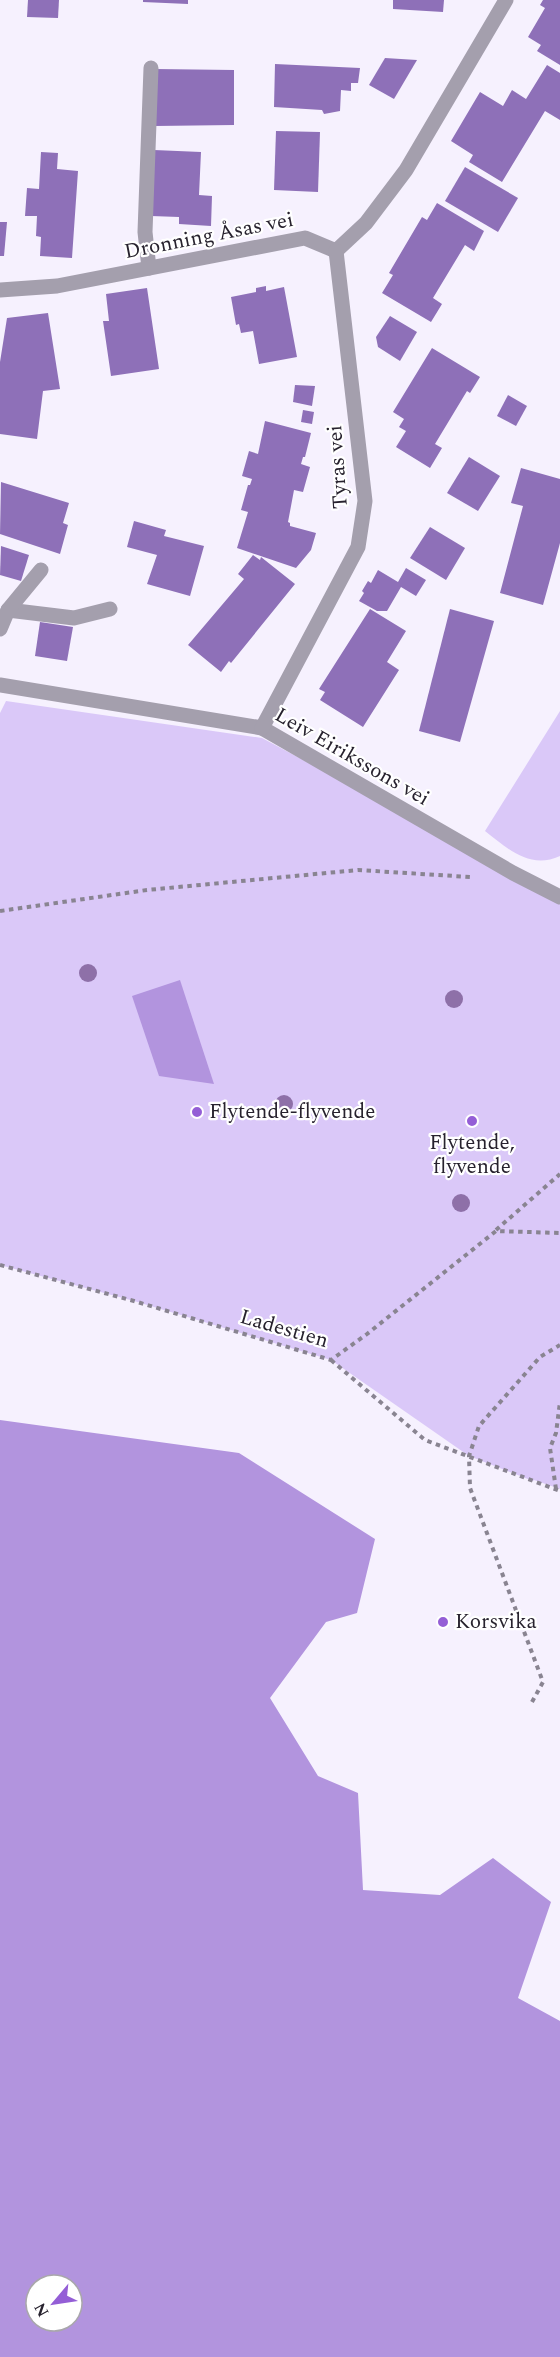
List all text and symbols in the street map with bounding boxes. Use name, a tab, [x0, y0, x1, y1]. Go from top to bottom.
street label: Dronning Åsas vei	[122, 204, 296, 268]
street label: Tyras vei	[319, 424, 357, 510]
street label: Leiv Eirikssons vei	[268, 700, 436, 814]
place label: Flytende-flyvende	[209, 1096, 375, 1128]
marker: Flytende-flyvende	[190, 1105, 204, 1119]
marker: Flytende, flyvende	[465, 1114, 479, 1128]
place label: Flytende, flyvende	[429, 1127, 515, 1183]
street label: Ladestien	[236, 1301, 332, 1357]
place label: Korsvika	[455, 1606, 537, 1638]
marker: Korsvika	[436, 1615, 450, 1629]
north arrow	[24, 2273, 84, 2333]
text: N	[28, 2298, 55, 2321]

